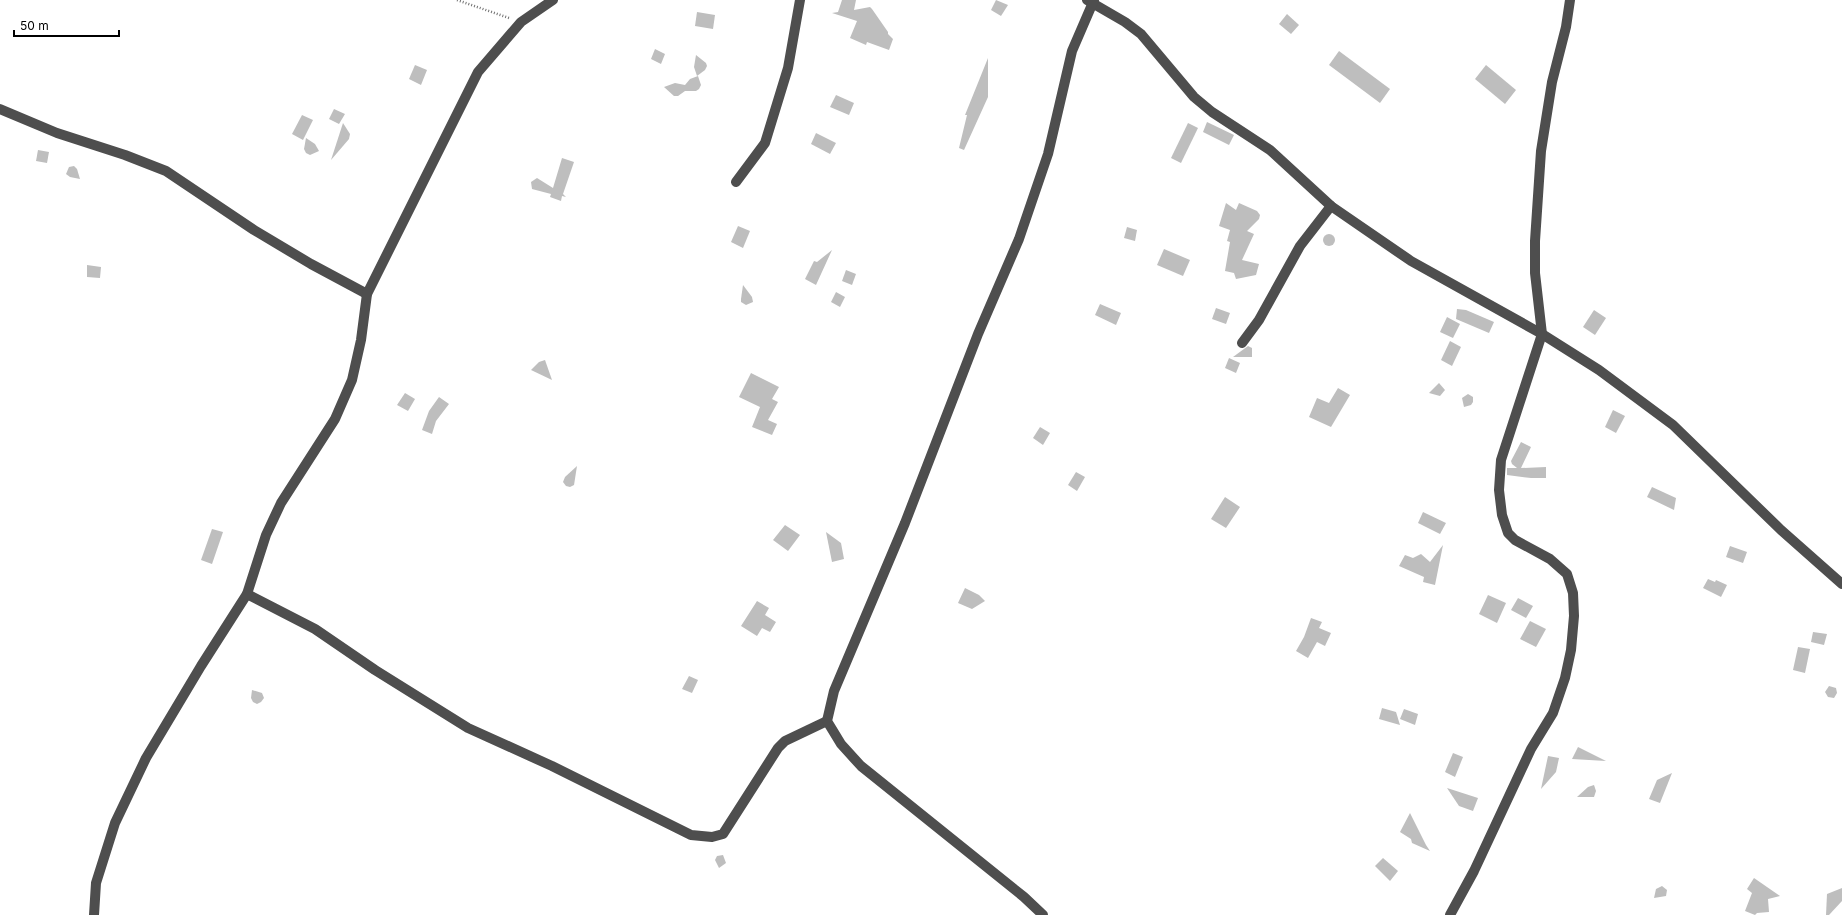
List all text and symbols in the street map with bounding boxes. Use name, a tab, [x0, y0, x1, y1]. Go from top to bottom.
scale bar	[14, 12, 119, 38]
text: 50 m	[20, 18, 49, 33]

